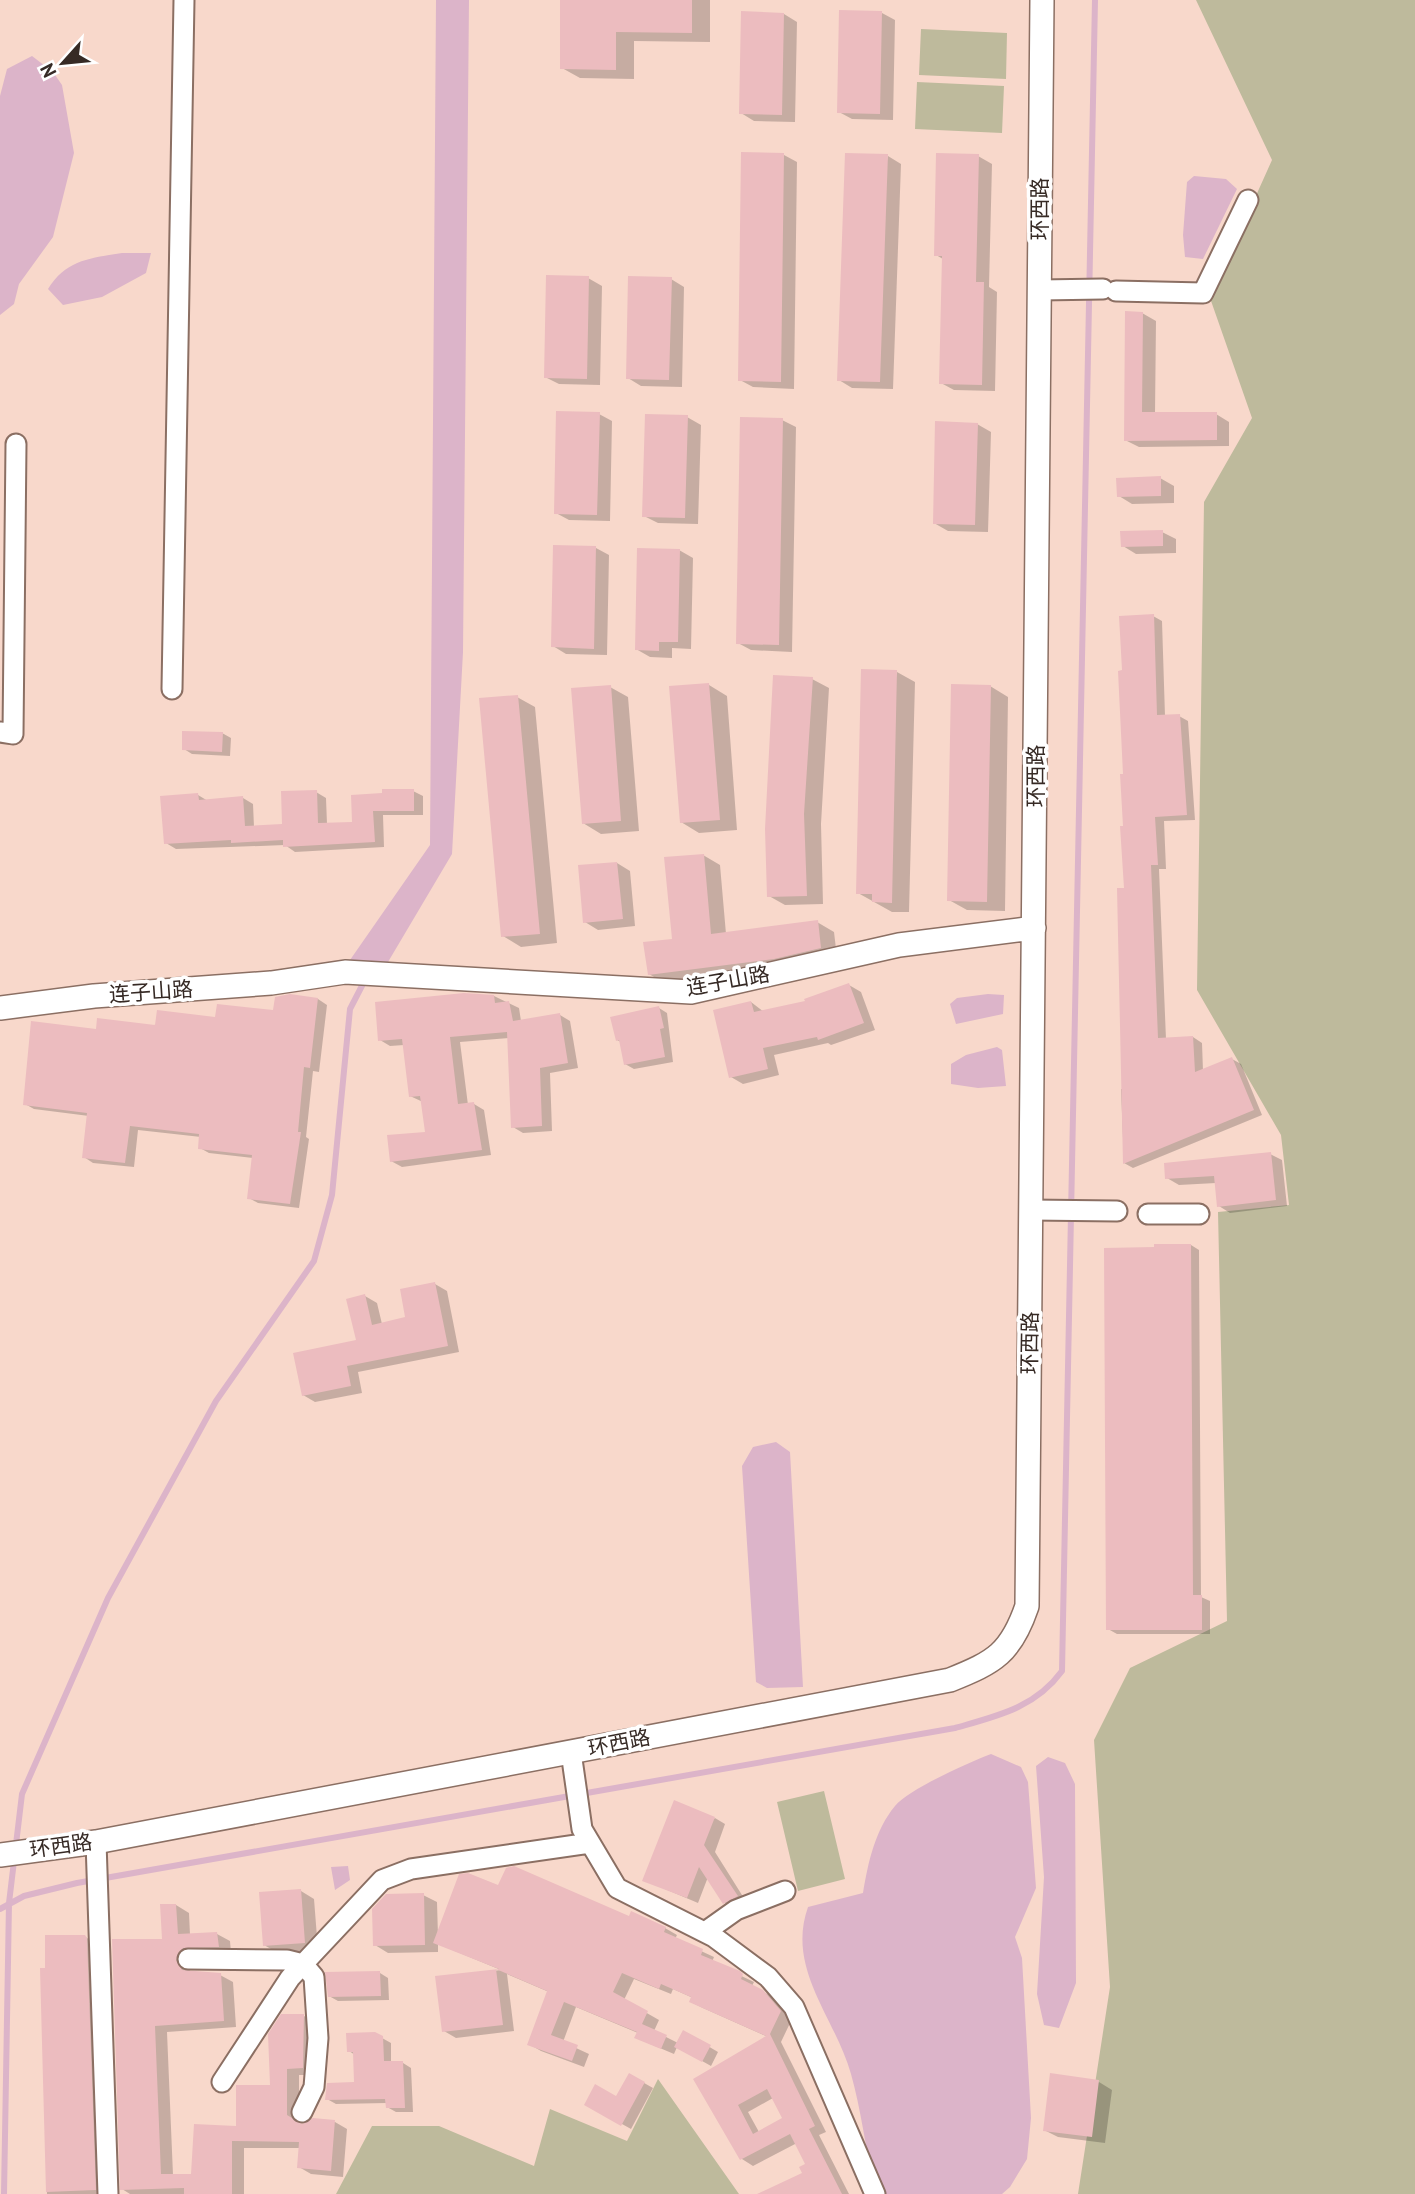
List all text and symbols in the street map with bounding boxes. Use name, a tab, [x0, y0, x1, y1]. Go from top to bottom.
north arrow	[28, 28, 98, 98]
text: N	[34, 60, 61, 82]
street label: 环西路	[1026, 178, 1053, 241]
street label: 环西路	[1022, 745, 1049, 808]
street label: 连子山路	[684, 960, 772, 1001]
street label: 连子山路	[108, 975, 194, 1008]
street label: 环西路	[1015, 1311, 1044, 1375]
street label: 环西路	[585, 1723, 652, 1762]
street label: 环西路	[28, 1828, 94, 1863]

